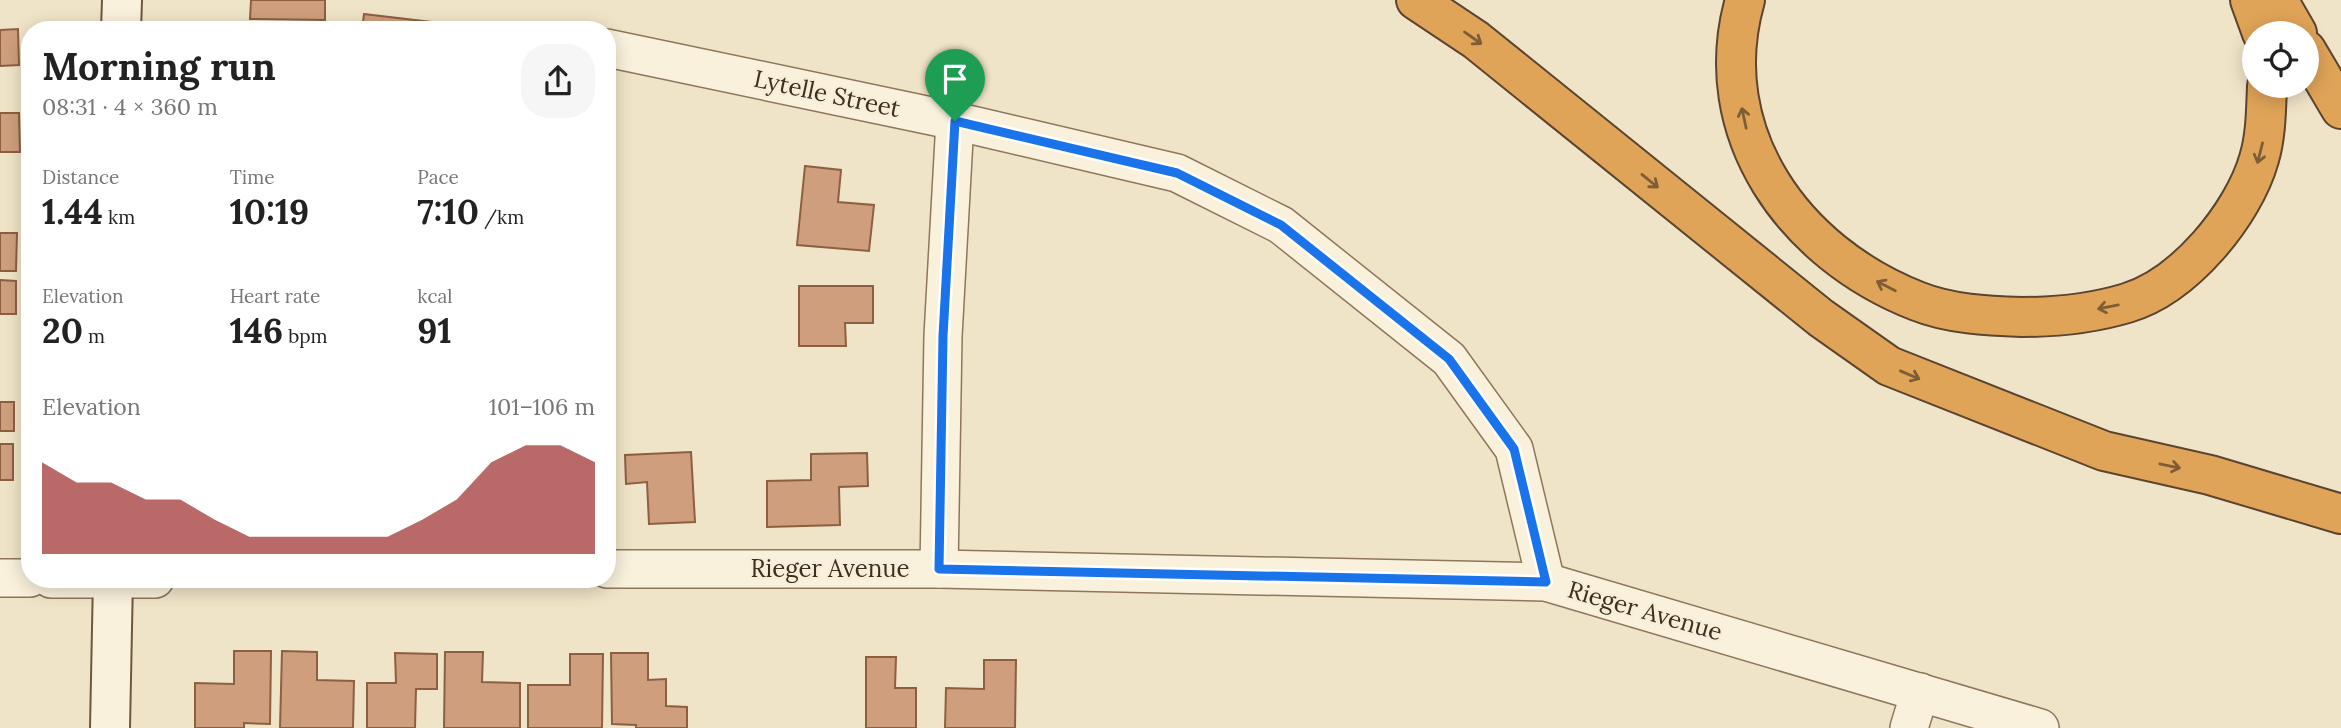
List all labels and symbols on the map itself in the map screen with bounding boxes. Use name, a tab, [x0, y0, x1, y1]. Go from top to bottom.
one-way arrow	[1463, 31, 1482, 45]
pin	[925, 49, 985, 121]
street label: Lytelle Street	[751, 63, 904, 124]
one-way arrow	[1737, 107, 1751, 130]
one-way arrow	[2253, 141, 2266, 164]
one-way arrow	[1640, 173, 1658, 188]
one-way arrow	[1876, 278, 1897, 292]
one-way arrow	[2097, 301, 2120, 314]
one-way arrow	[1899, 369, 1920, 382]
one-way arrow	[2159, 460, 2181, 473]
street label: Rieger Avenue	[750, 553, 910, 584]
street label: Rieger Avenue	[1564, 574, 1726, 647]

